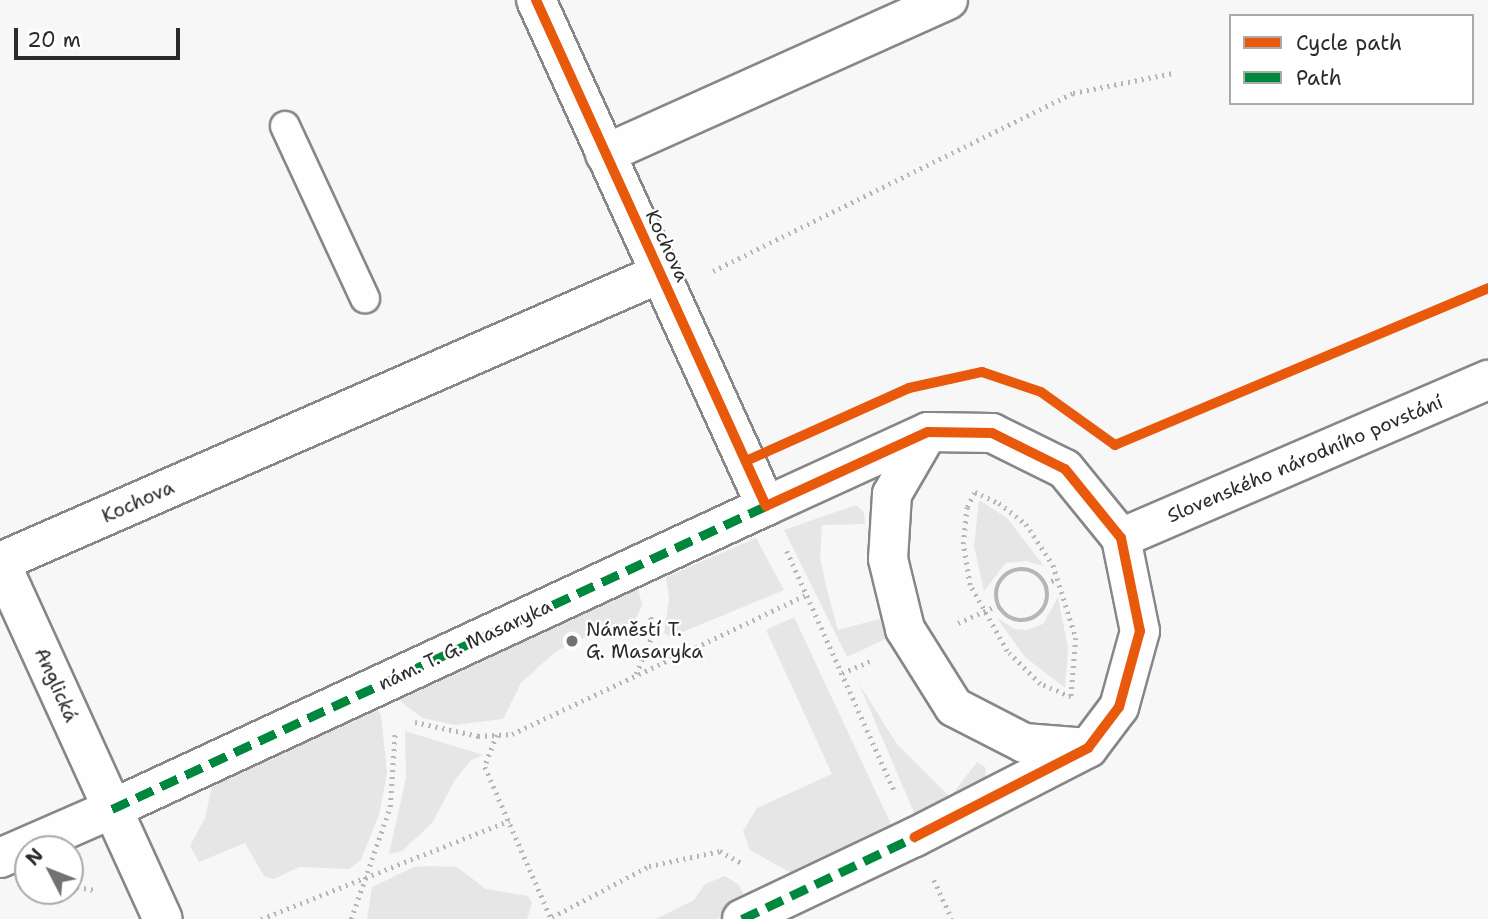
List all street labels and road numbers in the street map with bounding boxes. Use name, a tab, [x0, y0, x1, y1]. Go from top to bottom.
street label: Kochova	[640, 206, 694, 286]
street label: Slovenského národního povstání	[1164, 390, 1446, 528]
street label: Kochova	[98, 476, 178, 528]
street label: nám. T. G. Masaryka	[375, 595, 555, 695]
street label: Anglická	[30, 644, 82, 726]

